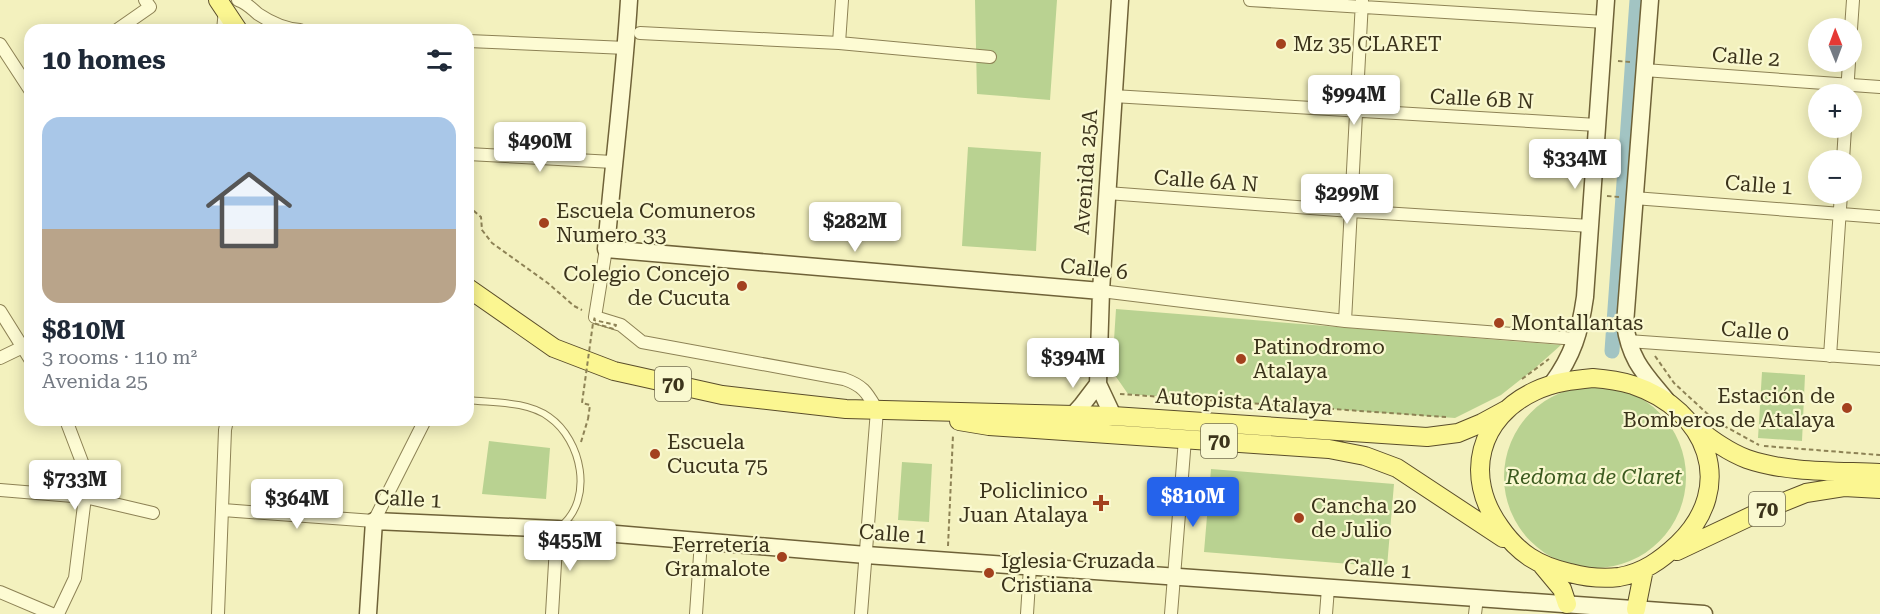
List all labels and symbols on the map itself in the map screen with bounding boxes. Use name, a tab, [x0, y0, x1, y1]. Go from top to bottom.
north arrow	[1808, 18, 1862, 72]
place label: Mz 35 CLARET	[1293, 32, 1442, 56]
marker: Mz 35 CLARET	[1274, 37, 1288, 51]
street label: Calle 2	[1711, 43, 1781, 71]
pin: $994M	[1312, 75, 1396, 126]
street label: Calle 6B N	[1429, 84, 1535, 114]
street label: Avenida 25A	[1070, 108, 1102, 236]
pin: $490M	[498, 122, 582, 173]
pin: $334M	[1533, 139, 1617, 190]
street label: Calle 6A N	[1153, 165, 1259, 197]
street label: Calle 1	[1724, 171, 1794, 199]
pin: $299M	[1305, 174, 1389, 225]
place label: Escuela Comuneros Numero 33	[556, 199, 755, 247]
pin: $282M	[813, 202, 897, 253]
marker: Escuela Comuneros Numero 33	[537, 216, 551, 230]
street label: Calle 6	[1059, 254, 1129, 284]
place label: Colegio Concejo de Cucuta	[563, 262, 731, 310]
marker: Colegio Concejo de Cucuta	[735, 279, 749, 293]
place label: Montallantas	[1511, 311, 1643, 335]
marker: Montallantas	[1492, 316, 1506, 330]
street label: Calle 0	[1720, 317, 1790, 345]
place label: Patinodromo Atalaya	[1253, 335, 1385, 383]
pin: $394M	[1031, 338, 1115, 389]
marker: Patinodromo Atalaya	[1234, 352, 1248, 366]
road number: 70	[655, 367, 691, 401]
street label: Autopista Atalaya	[1155, 384, 1334, 420]
place label: Estación de Bomberos de Atalaya	[1623, 384, 1836, 432]
marker: Estación de Bomberos de Atalaya	[1840, 401, 1854, 415]
road number: 70	[1201, 424, 1237, 458]
place label: Escuela Cucuta 75	[667, 430, 768, 478]
marker: Escuela Cucuta 75	[648, 447, 662, 461]
pin: $733M	[33, 460, 117, 511]
park label: Redoma de Claret	[1505, 465, 1682, 489]
pin: $810M	[1151, 477, 1235, 528]
pin: $364M	[255, 479, 339, 530]
place label: Policlinico Juan Atalaya	[959, 479, 1089, 527]
street label: Calle 1	[373, 485, 443, 513]
road number: 70	[1749, 492, 1785, 526]
marker: Policlinico Juan Atalaya	[1092, 494, 1110, 512]
place label: Cancha 20 de Julio	[1311, 494, 1417, 542]
marker: Cancha 20 de Julio	[1292, 511, 1306, 525]
street label: Calle 1	[858, 520, 928, 548]
pin: $455M	[528, 521, 612, 572]
place label: Ferretería Gramalote	[665, 533, 771, 581]
place label: Iglesia Cruzada Cristiana	[1001, 549, 1156, 597]
marker: Ferretería Gramalote	[775, 550, 789, 564]
street label: Calle 1	[1343, 555, 1413, 583]
marker: Iglesia Cruzada Cristiana	[982, 566, 996, 580]

